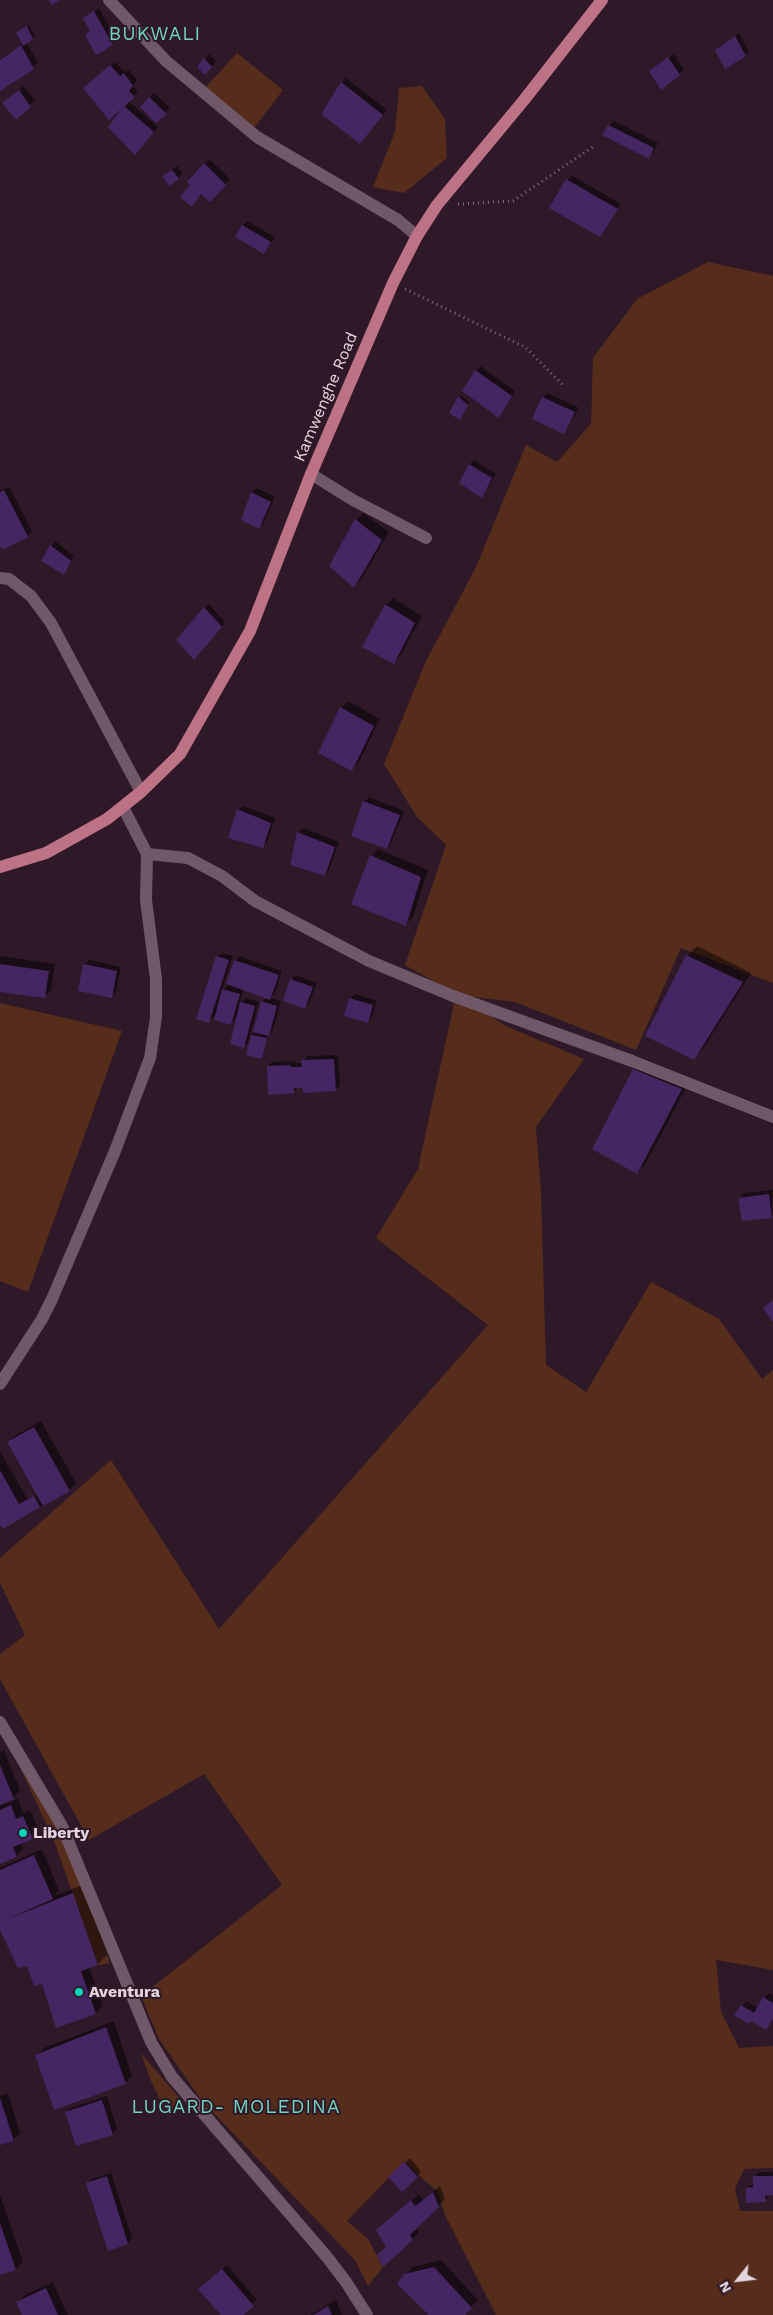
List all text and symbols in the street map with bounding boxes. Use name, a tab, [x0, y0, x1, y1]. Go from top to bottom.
district label: BUKWALI	[108, 23, 202, 45]
street label: Kamwenghe Road	[290, 329, 362, 465]
place label: Liberty	[33, 1823, 89, 1843]
marker: Liberty	[17, 1827, 29, 1839]
place label: Aventura	[89, 1982, 160, 2002]
marker: Aventura	[73, 1986, 85, 1998]
district label: LUGARD- MOLEDINA	[129, 2096, 343, 2118]
north arrow	[713, 2255, 763, 2305]
text: N	[715, 2279, 734, 2296]

